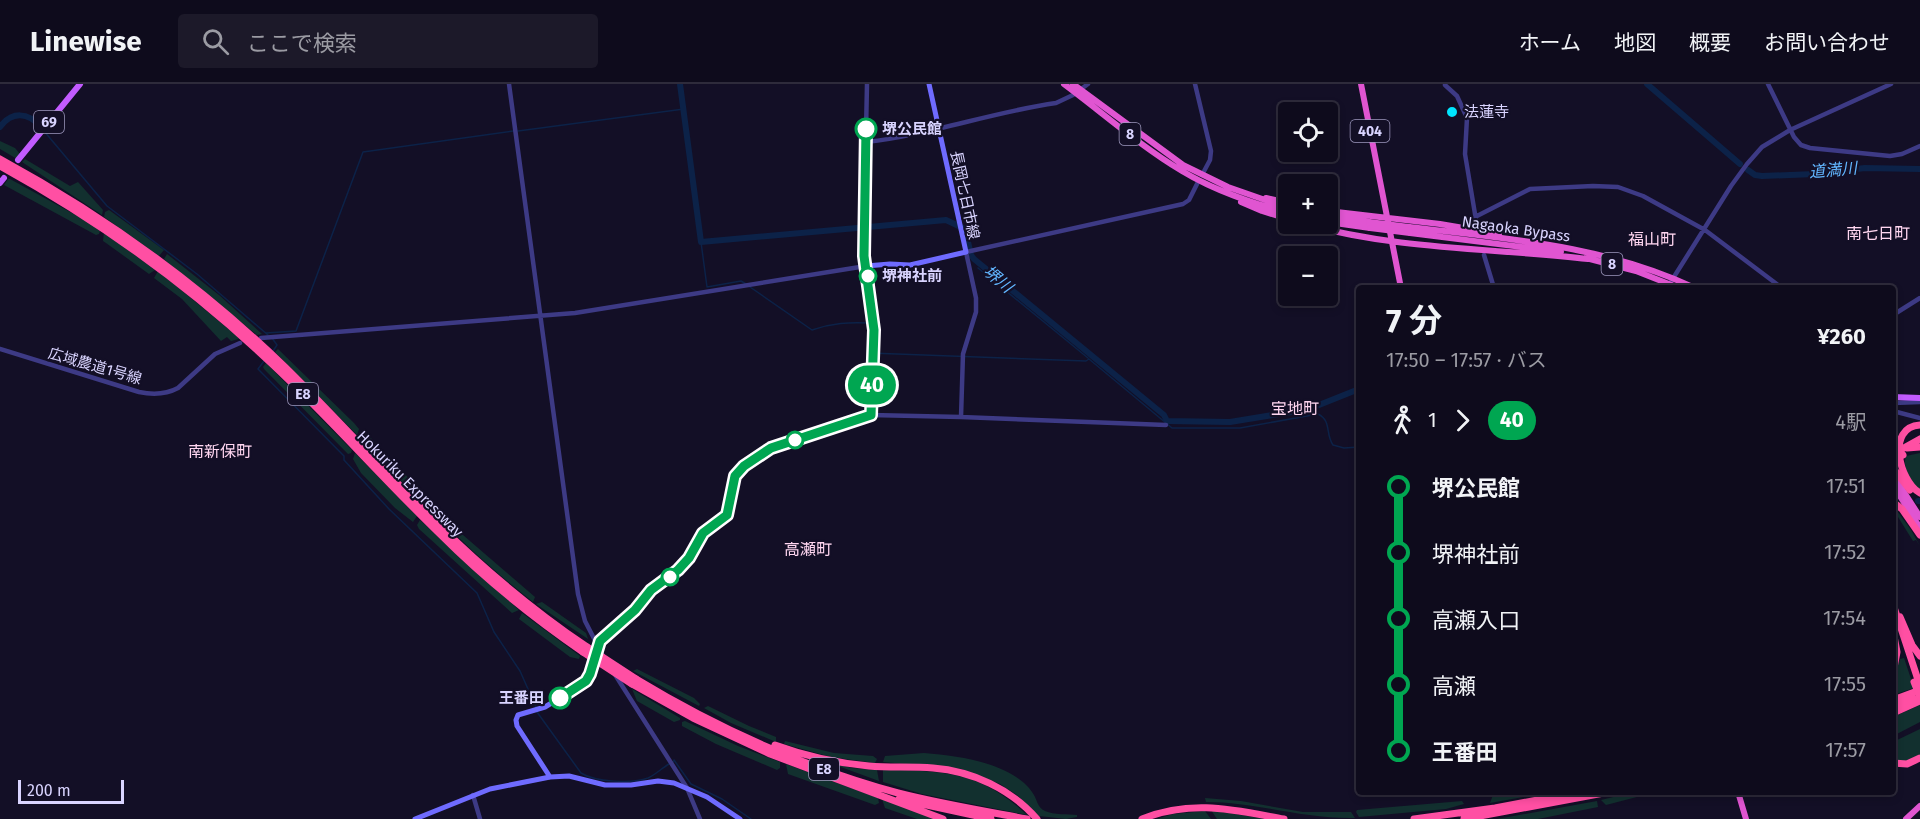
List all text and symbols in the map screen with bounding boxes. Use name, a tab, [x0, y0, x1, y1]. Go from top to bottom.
search box	[178, 14, 598, 68]
text: Linewise	[30, 25, 142, 58]
icon: search	[199, 25, 232, 58]
text: ここで検索	[247, 30, 357, 57]
text: ホーム	[1519, 30, 1581, 56]
text: 地図	[1614, 30, 1656, 56]
text: 概要	[1689, 30, 1731, 56]
text: お問い合わせ	[1764, 30, 1890, 56]
map controls	[1278, 102, 1338, 306]
button: locate	[1278, 102, 1338, 162]
place label: 法蓮寺	[1464, 103, 1509, 121]
marker: 法蓮寺	[1445, 105, 1459, 119]
road number: 69	[34, 111, 64, 133]
marker: 堺公民館	[855, 118, 877, 140]
place label: 堺公民館	[882, 120, 942, 138]
road number: 404	[1350, 120, 1390, 142]
road number: 8	[1120, 123, 1140, 145]
street label: 長岡七日市線	[947, 149, 983, 241]
water label: 道満川	[1808, 158, 1860, 182]
button: +	[1278, 174, 1338, 234]
street label: Nagaoka Bypass	[1461, 212, 1571, 246]
district label: 南七日町	[1846, 224, 1910, 243]
district label: 福山町	[1628, 230, 1676, 249]
button: −	[1278, 246, 1338, 306]
road number: 8	[1602, 253, 1622, 275]
water label: 堺川	[980, 261, 1018, 298]
marker: 堺神社前	[859, 267, 877, 285]
place label: 堺神社前	[882, 267, 942, 285]
text: 7 分	[1386, 301, 1442, 341]
text: ¥260	[1817, 323, 1866, 350]
street label: 広域農道1号線	[46, 344, 144, 388]
text: 17:50 – 17:57 · バス	[1386, 348, 1547, 372]
line badge: 40	[845, 366, 899, 404]
text: 40	[860, 372, 884, 398]
road number: E8	[288, 383, 318, 405]
district label: 宝地町	[1271, 399, 1319, 418]
icon: walk	[1386, 404, 1419, 437]
icon: forward	[1446, 404, 1479, 437]
text: 40	[1500, 407, 1524, 433]
text: 1	[1428, 408, 1437, 432]
text: 4駅	[1835, 410, 1866, 434]
street label: Hokuriku Expressway	[353, 427, 467, 541]
unlabelled marker	[786, 431, 804, 449]
district label: 南新保町	[188, 442, 252, 461]
text: 17:51	[1826, 474, 1866, 498]
text: 堺公民館	[1432, 475, 1520, 502]
district label: 高瀬町	[784, 540, 832, 559]
text: 17:52	[1824, 540, 1866, 564]
text: 堺神社前	[1432, 541, 1520, 568]
unlabelled marker	[661, 568, 679, 586]
text: 17:54	[1823, 606, 1866, 630]
text: 高瀬入口	[1432, 607, 1520, 634]
text: 17:55	[1824, 672, 1866, 696]
text: 高瀬	[1432, 673, 1476, 700]
marker: 王番田	[549, 687, 571, 709]
place label: 王番田	[499, 689, 544, 707]
text: 17:57	[1825, 738, 1866, 762]
text: 王番田	[1432, 739, 1498, 766]
road number: E8	[809, 758, 839, 780]
scale bar	[18, 777, 124, 804]
text: 200 m	[27, 781, 71, 800]

